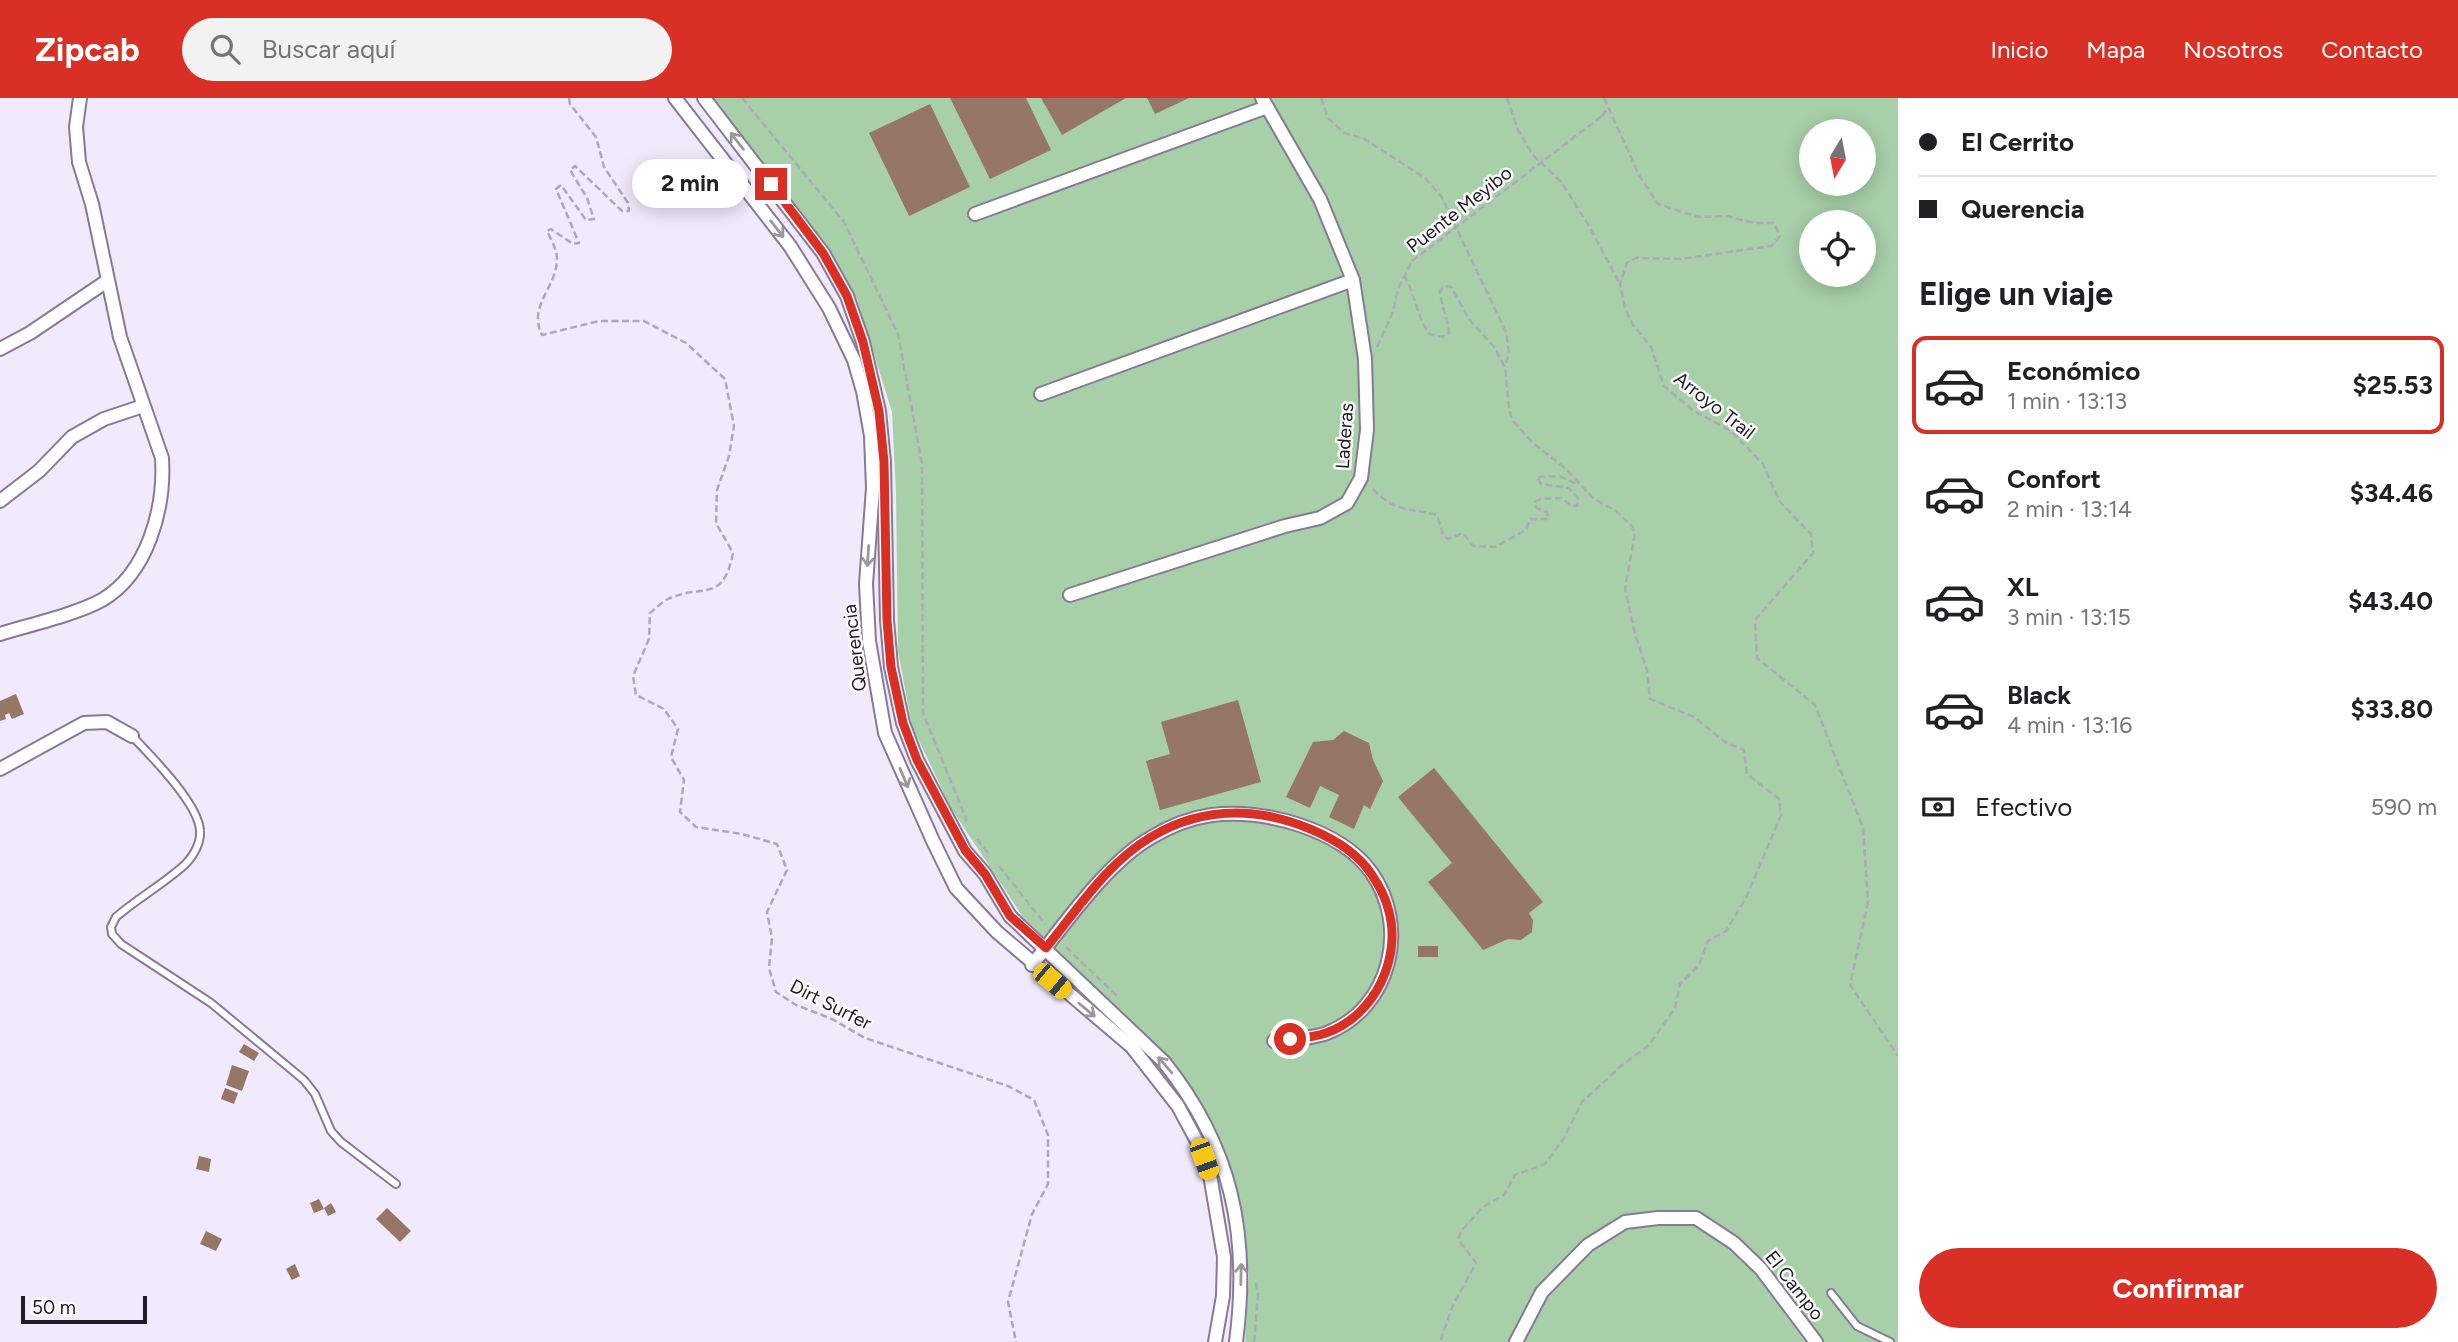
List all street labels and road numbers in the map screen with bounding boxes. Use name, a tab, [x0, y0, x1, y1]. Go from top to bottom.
street label: Puente Meyibo	[1402, 161, 1517, 258]
street label: Arroyo Trail	[1670, 367, 1760, 444]
street label: Laderas	[1331, 402, 1358, 470]
street label: Querencia	[838, 603, 871, 693]
street label: Dirt Surfer	[786, 974, 876, 1035]
street label: El Campo	[1760, 1246, 1829, 1325]

